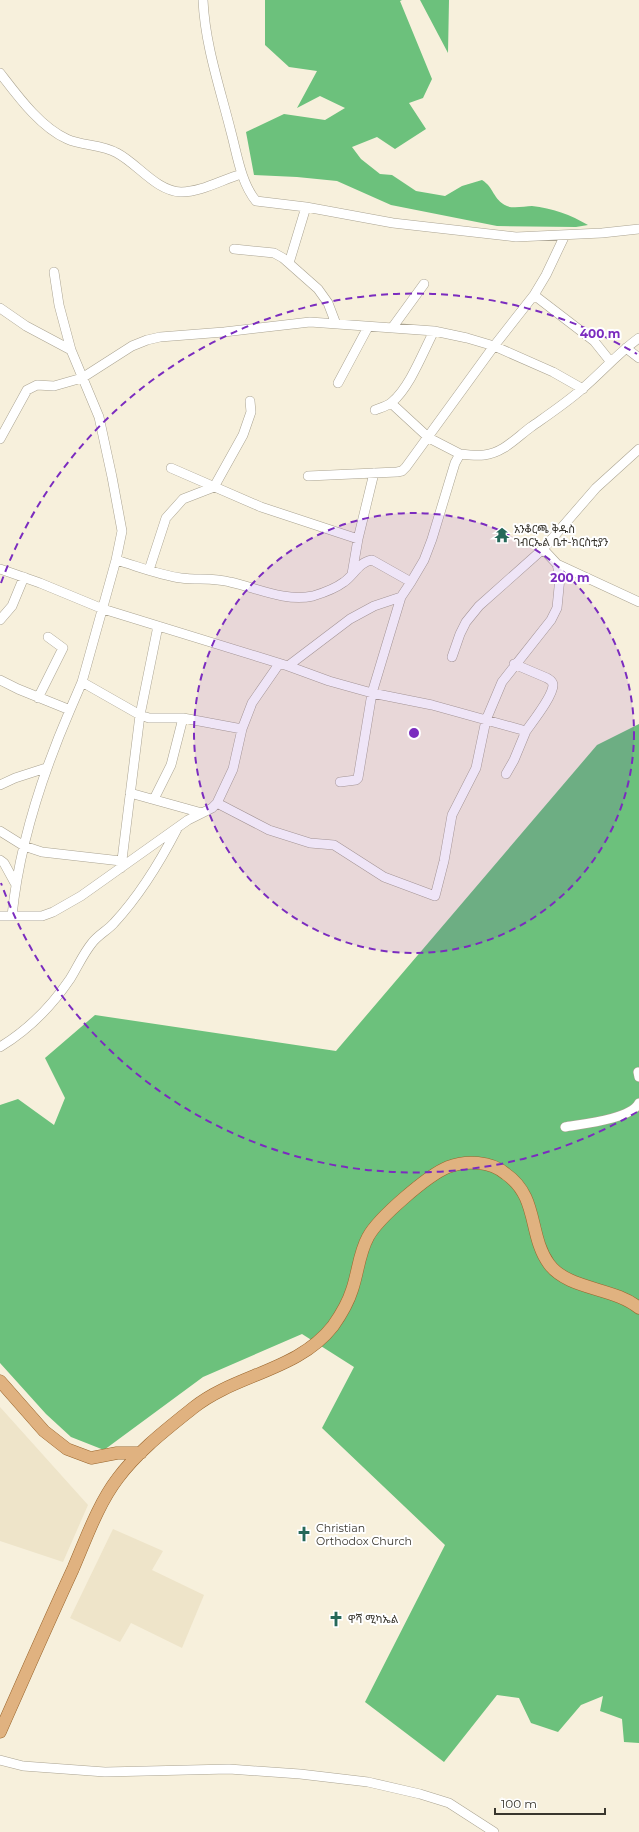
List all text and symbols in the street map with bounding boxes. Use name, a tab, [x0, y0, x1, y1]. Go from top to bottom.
text: 400 m	[580, 326, 620, 341]
place label: አንቆርጫ ቅዱስ ገብርኤል ቤተ-ክርስቲያን	[514, 522, 609, 549]
temple icon: አንቆርጫ ቅዱስ ገብርኤል ቤተ-ክርስቲያን	[493, 526, 511, 544]
text: 200 m	[550, 570, 590, 585]
centre of rings	[407, 726, 421, 740]
place label: Christian Orthodox Church	[316, 1521, 412, 1548]
church icon: Christian Orthodox Church	[295, 1525, 313, 1543]
church icon: ዋሻ ሚካኤል	[327, 1610, 345, 1628]
place label: ዋሻ ሚካኤል	[348, 1612, 399, 1626]
scale bar	[495, 1790, 605, 1816]
text: 100 m	[501, 1796, 537, 1811]

